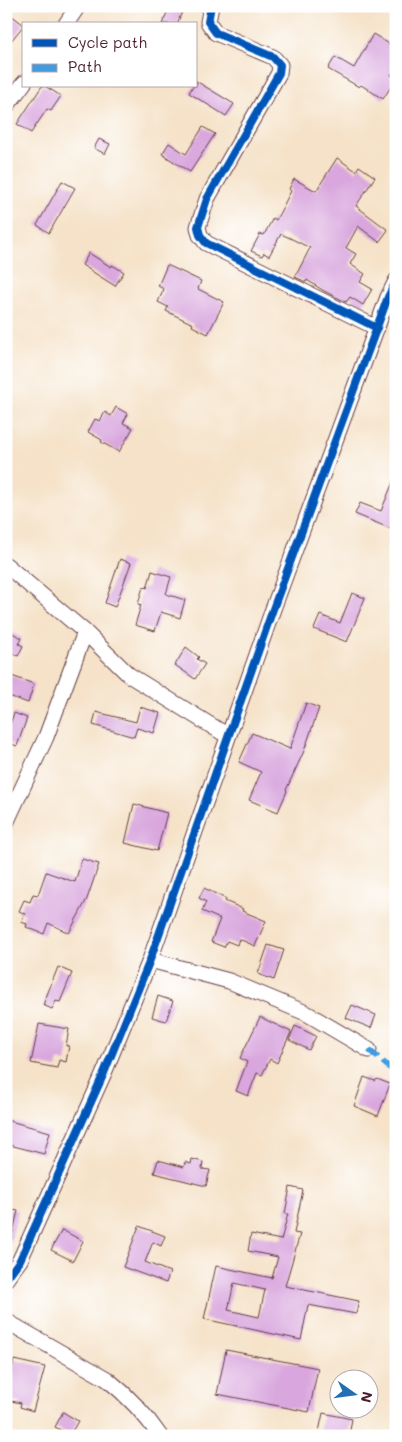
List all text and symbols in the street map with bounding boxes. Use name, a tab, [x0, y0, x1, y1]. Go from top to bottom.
legend	[22, 22, 198, 88]
text: Cycle path	[68, 32, 147, 52]
text: Path	[68, 56, 102, 76]
north arrow	[330, 1370, 380, 1420]
text: N	[357, 1390, 378, 1405]

